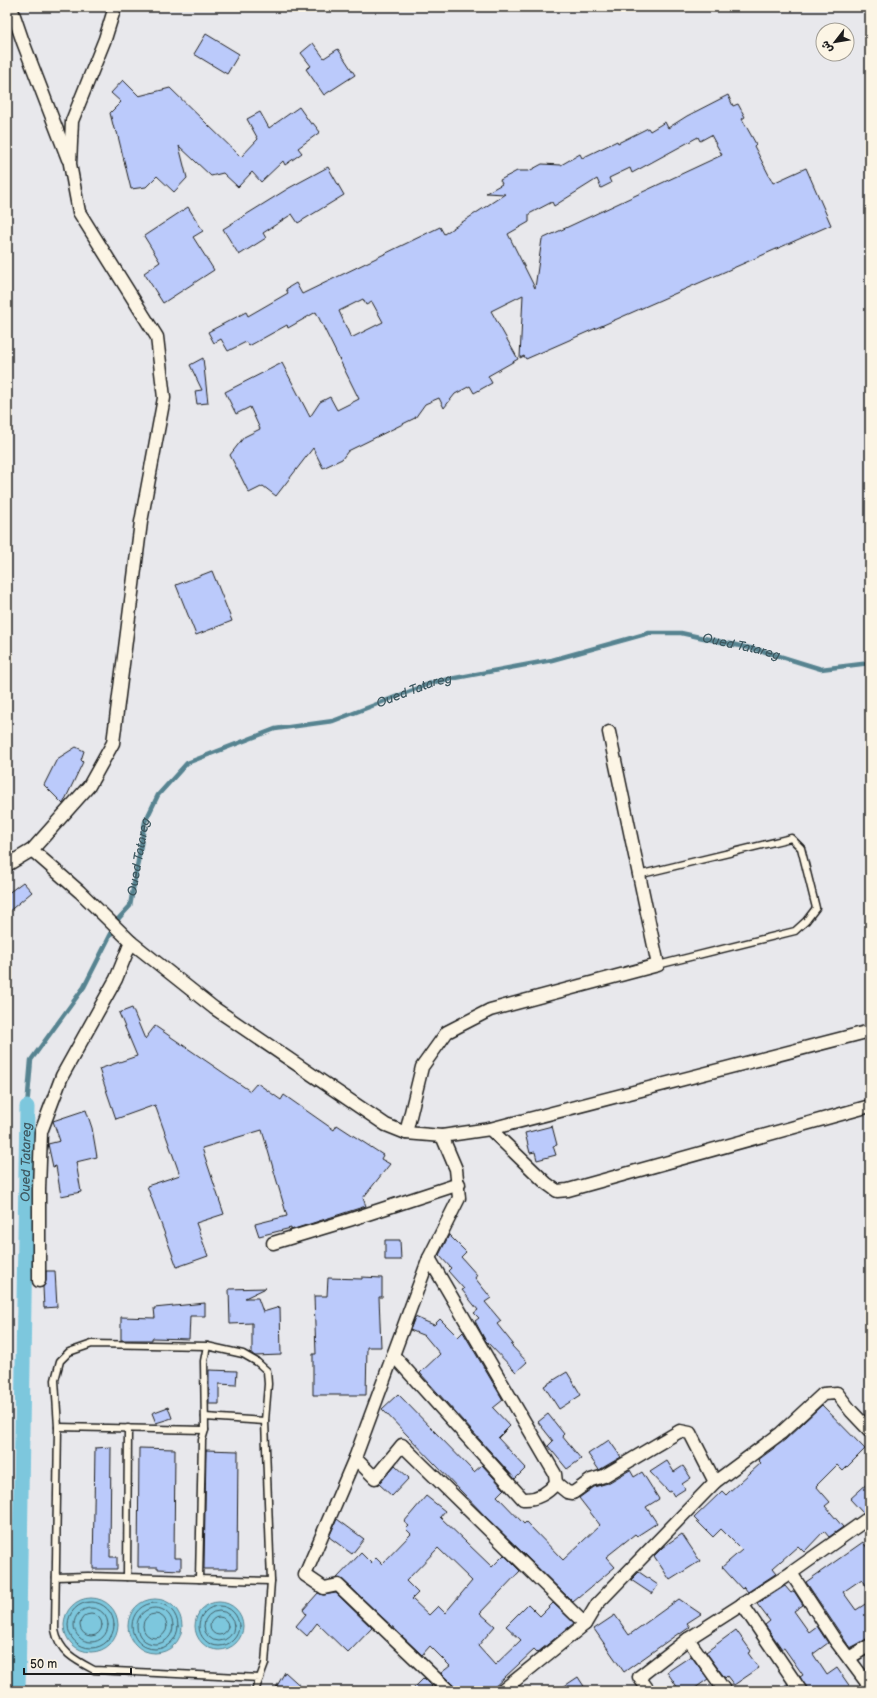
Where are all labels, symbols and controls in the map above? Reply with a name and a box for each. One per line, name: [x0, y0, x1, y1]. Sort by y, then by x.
north arrow: [815, 22, 855, 62]
text: ش: [818, 38, 836, 55]
water label: Oued Tatareg: [701, 630, 783, 664]
water label: Oued Tatareg: [374, 671, 454, 712]
water label: Oued Tatareg: [124, 814, 154, 897]
water label: Oued Tatareg: [18, 1122, 35, 1202]
scale bar: [24, 1650, 131, 1676]
text: 50 m: [30, 1657, 57, 1672]

